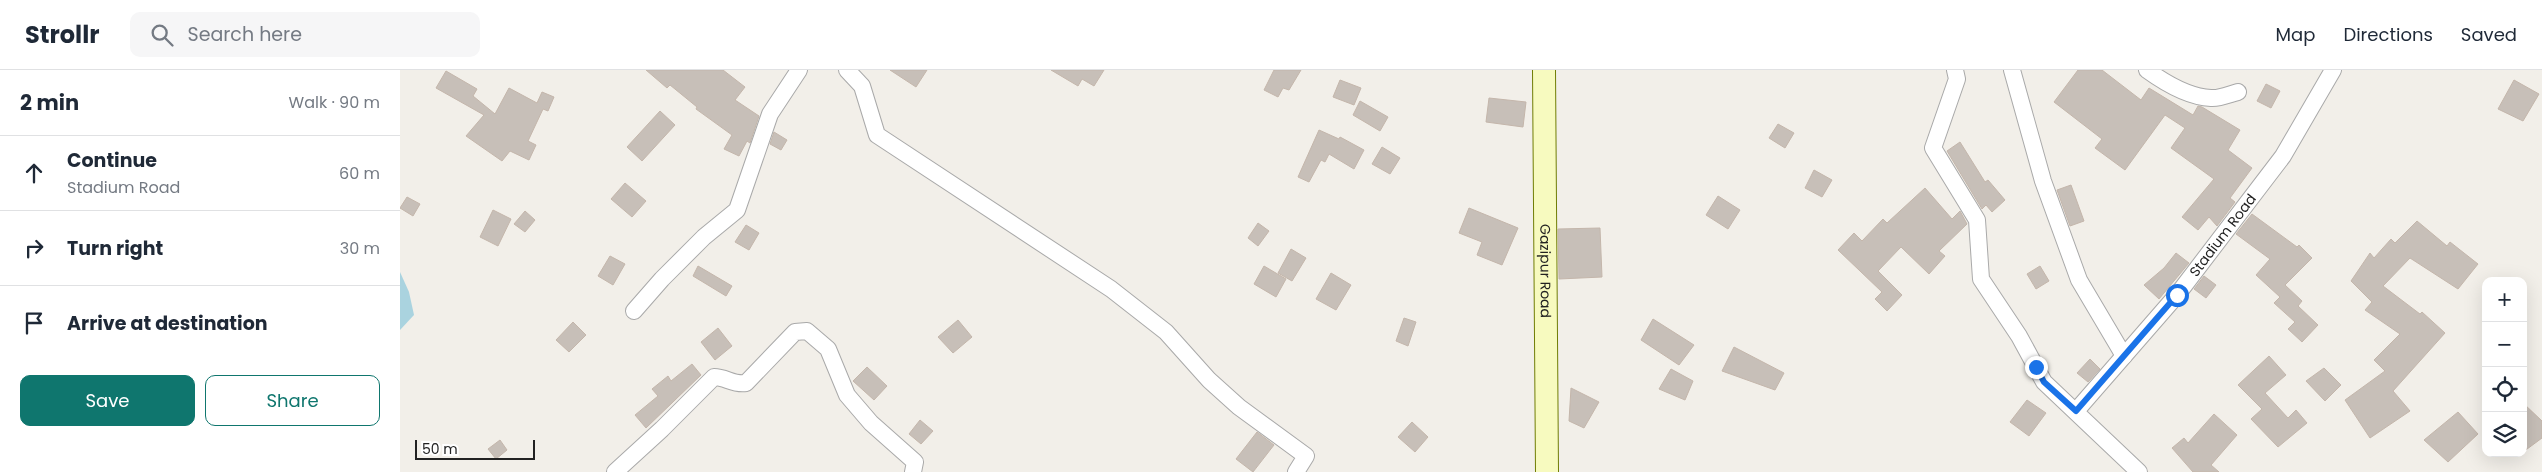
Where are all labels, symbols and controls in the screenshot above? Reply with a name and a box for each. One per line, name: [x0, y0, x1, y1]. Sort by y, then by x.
search box: [130, 12, 480, 57]
text: Strollr: [25, 18, 100, 51]
icon: search: [148, 21, 176, 49]
text: Search here: [188, 21, 302, 48]
text: Map: [2276, 22, 2315, 47]
text: Directions: [2343, 22, 2433, 47]
text: Saved: [2461, 22, 2517, 47]
text: 2 min: [20, 88, 79, 117]
text: Walk · 90 m: [289, 91, 380, 114]
text: Continue: [67, 147, 157, 174]
icon: ahead: [20, 159, 48, 187]
text: 60 m: [339, 162, 380, 185]
text: Stadium Road: [67, 176, 180, 199]
street label: Stadium Road: [2185, 190, 2261, 281]
street label: Gazipur Road: [1535, 224, 1556, 318]
icon: right: [20, 234, 48, 262]
text: Turn right: [67, 235, 163, 262]
text: 30 m: [340, 237, 380, 260]
map controls: [2482, 277, 2527, 457]
button: +: [2482, 277, 2527, 322]
route start: [2166, 284, 2189, 307]
icon: arrive: [20, 309, 48, 337]
text: Arrive at destination: [67, 310, 268, 337]
button: −: [2482, 322, 2527, 367]
route end: [2025, 356, 2048, 379]
button: locate: [2482, 367, 2527, 412]
button: Save: [20, 375, 195, 426]
button: Share: [205, 375, 380, 426]
button: layers: [2482, 412, 2527, 457]
scale bar: [415, 437, 535, 460]
text: 50 m: [422, 439, 458, 459]

